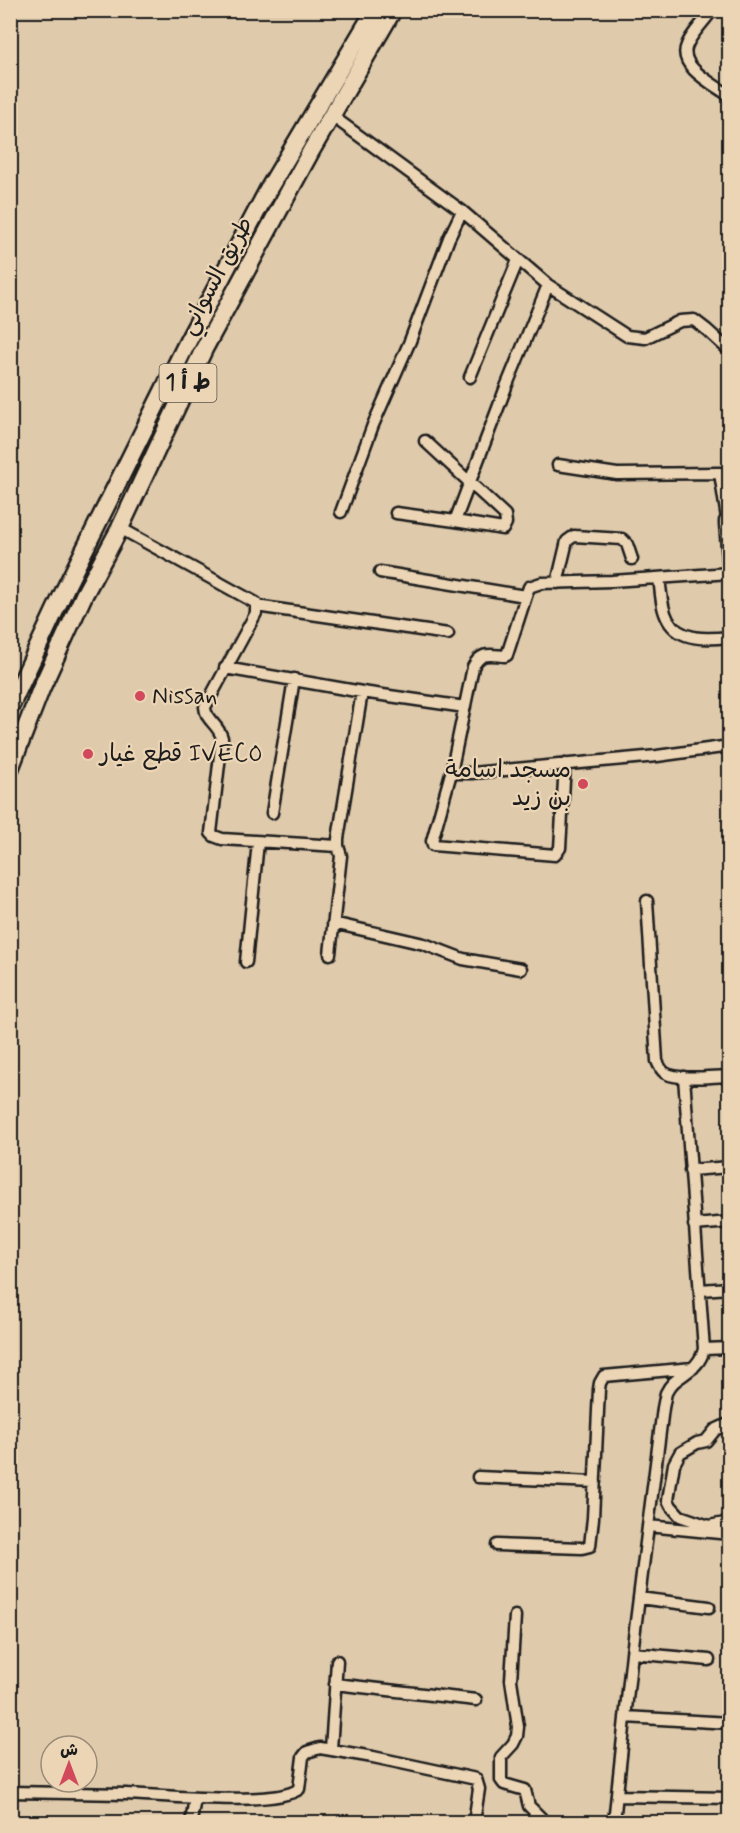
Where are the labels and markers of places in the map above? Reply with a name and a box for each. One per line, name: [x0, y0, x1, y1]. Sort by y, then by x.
place label: Nissan: [152, 681, 217, 712]
marker: Nissan: [133, 689, 147, 703]
place label: قطع غيار IVECO: [98, 739, 263, 770]
marker: قطع غيار IVECO: [81, 747, 95, 761]
place label: مسجد اسامة بن زيد: [445, 755, 571, 814]
marker: مسجد اسامة بن زيد: [576, 777, 590, 791]

